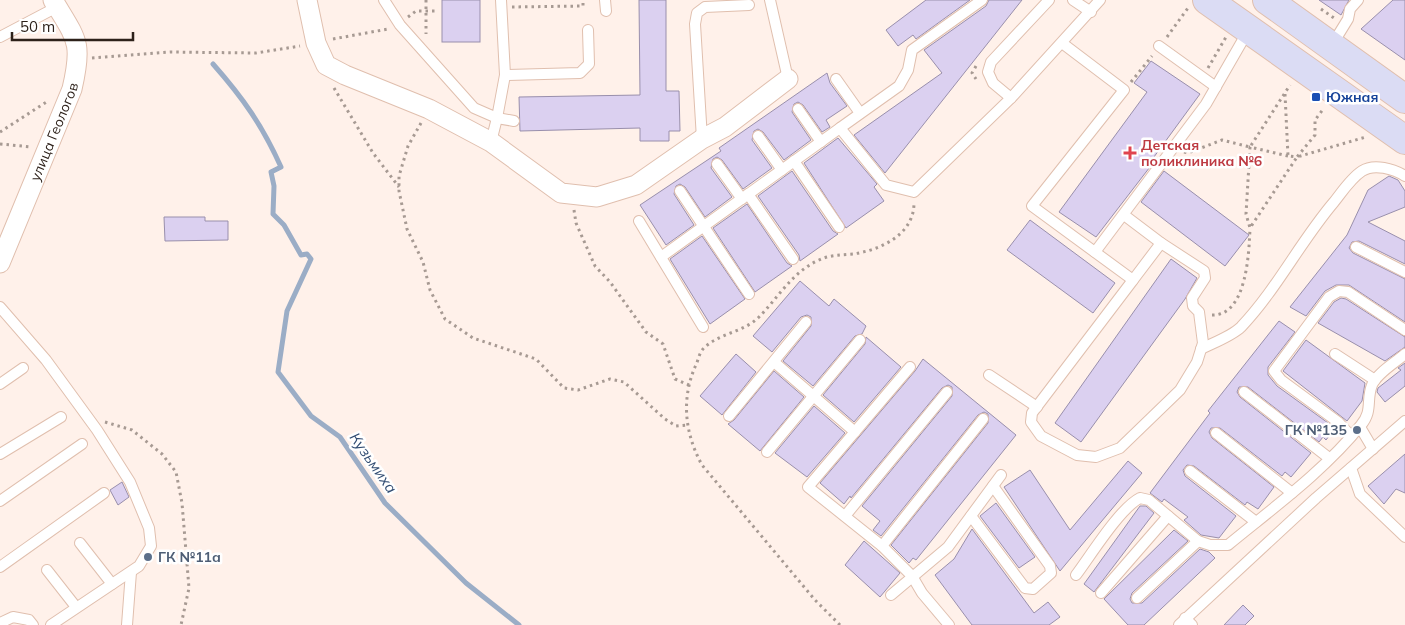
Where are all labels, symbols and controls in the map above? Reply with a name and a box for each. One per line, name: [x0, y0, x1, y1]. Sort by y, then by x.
scale bar: [12, 10, 134, 42]
text: 50 m: [20, 17, 55, 36]
street label: улица Геологов: [26, 81, 82, 184]
place label: Южная: [1326, 88, 1378, 106]
marker: Южная: [1310, 91, 1322, 103]
place label: Детская поликлиника №6: [1141, 136, 1262, 170]
marker: Детская поликлиника №6: [1123, 146, 1137, 160]
place label: ГК №135: [1285, 421, 1347, 439]
marker: ГК №135: [1351, 424, 1363, 436]
water label: Кузьмиха: [346, 429, 401, 497]
place label: ГК №11а: [158, 548, 221, 566]
marker: ГК №11а: [142, 551, 154, 563]

